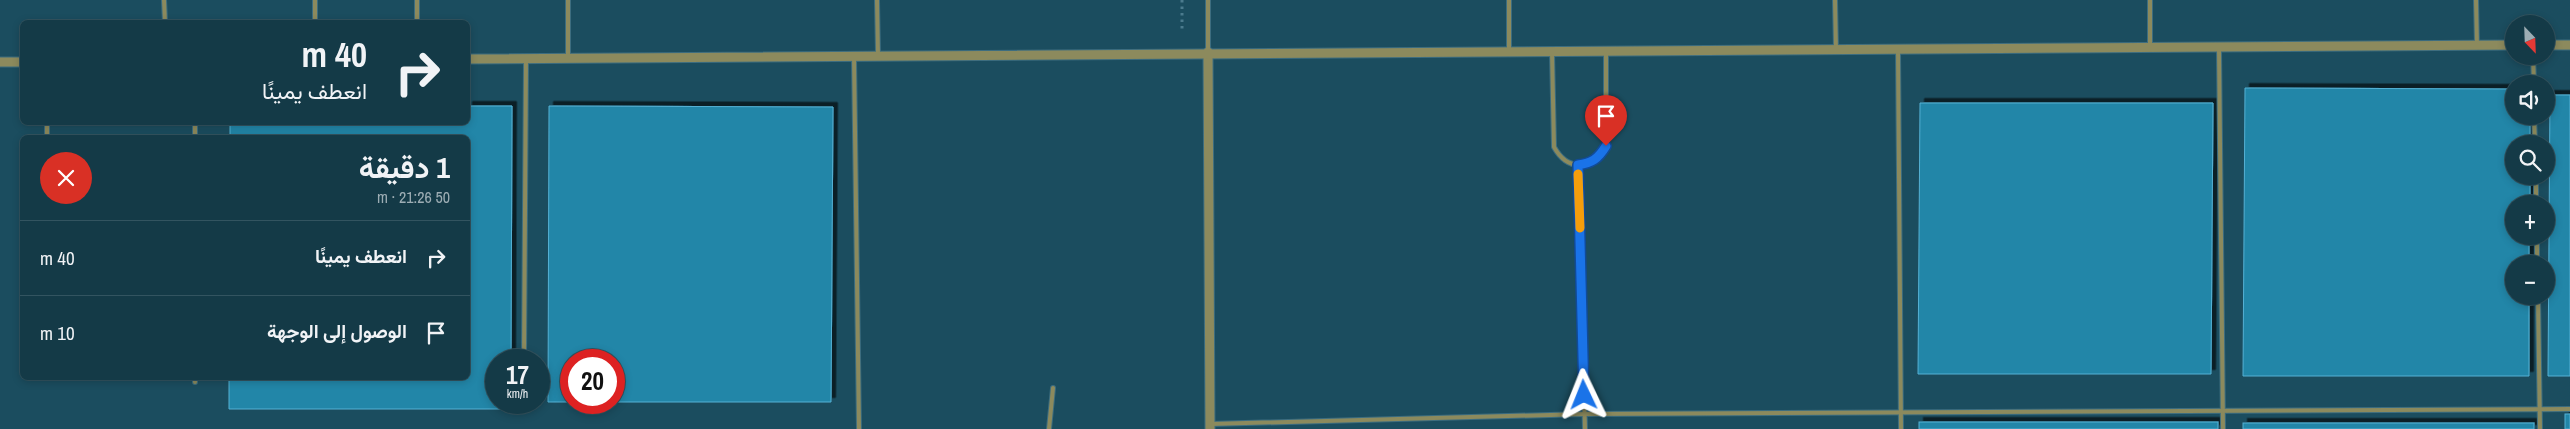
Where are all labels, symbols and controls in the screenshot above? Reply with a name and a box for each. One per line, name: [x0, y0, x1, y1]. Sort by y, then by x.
north arrow: [2505, 15, 2555, 65]
map controls: [2505, 15, 2555, 305]
text: 40 m: [302, 31, 367, 78]
icon: right: [385, 40, 450, 105]
button: sound: [2505, 75, 2555, 125]
text: انعطف يمينًا: [262, 76, 367, 106]
pin: [1585, 95, 1627, 146]
icon: arrive: [1592, 102, 1620, 130]
button: search: [2505, 135, 2555, 185]
text: 1 دقيقة: [359, 147, 450, 187]
button: close: [40, 152, 92, 204]
text: 50 m · 21:26: [377, 186, 450, 208]
button: +: [2505, 195, 2555, 245]
text: انعطف يمينًا: [315, 243, 407, 269]
icon: right: [422, 244, 450, 272]
text: 40 m: [40, 245, 75, 271]
button: −: [2505, 255, 2555, 305]
text: الوصول إلى الوجهة: [267, 318, 407, 344]
icon: arrive: [422, 319, 450, 347]
text: 10 m: [40, 320, 75, 346]
speed limit sign: 20: [560, 349, 625, 414]
text: 17: [506, 358, 529, 392]
position arrow: [1557, 368, 1609, 420]
text: km/h: [507, 386, 528, 402]

